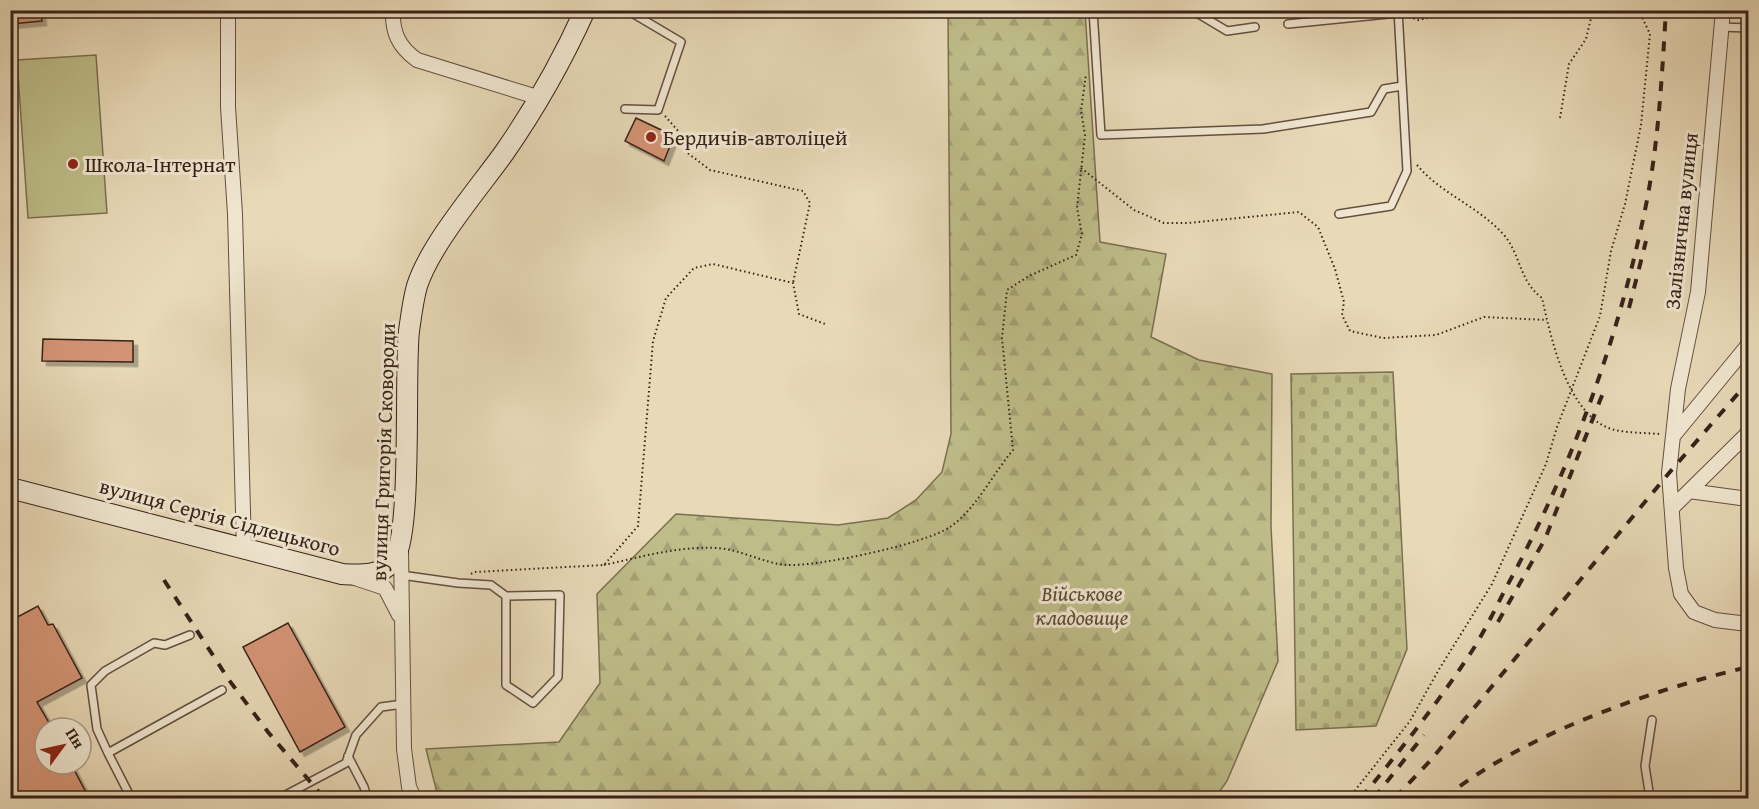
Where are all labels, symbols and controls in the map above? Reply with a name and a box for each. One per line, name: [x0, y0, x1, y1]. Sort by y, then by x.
place label: Бердичів-автоліцей: [663, 122, 847, 153]
marker: Бердичів-автоліцей: [644, 130, 658, 144]
street label: Залізнична вулиця: [1656, 131, 1706, 311]
place label: Школа-Інтернат: [85, 149, 235, 180]
marker: Школа-Інтернат: [66, 157, 80, 171]
street label: вулиця Григорія Сковороди: [363, 322, 403, 582]
street label: вулиця Сергія Сідлецького: [96, 470, 344, 564]
park label: Військове кладовище: [1036, 578, 1128, 633]
north arrow: [33, 716, 93, 776]
text: Пн: [60, 723, 91, 753]

